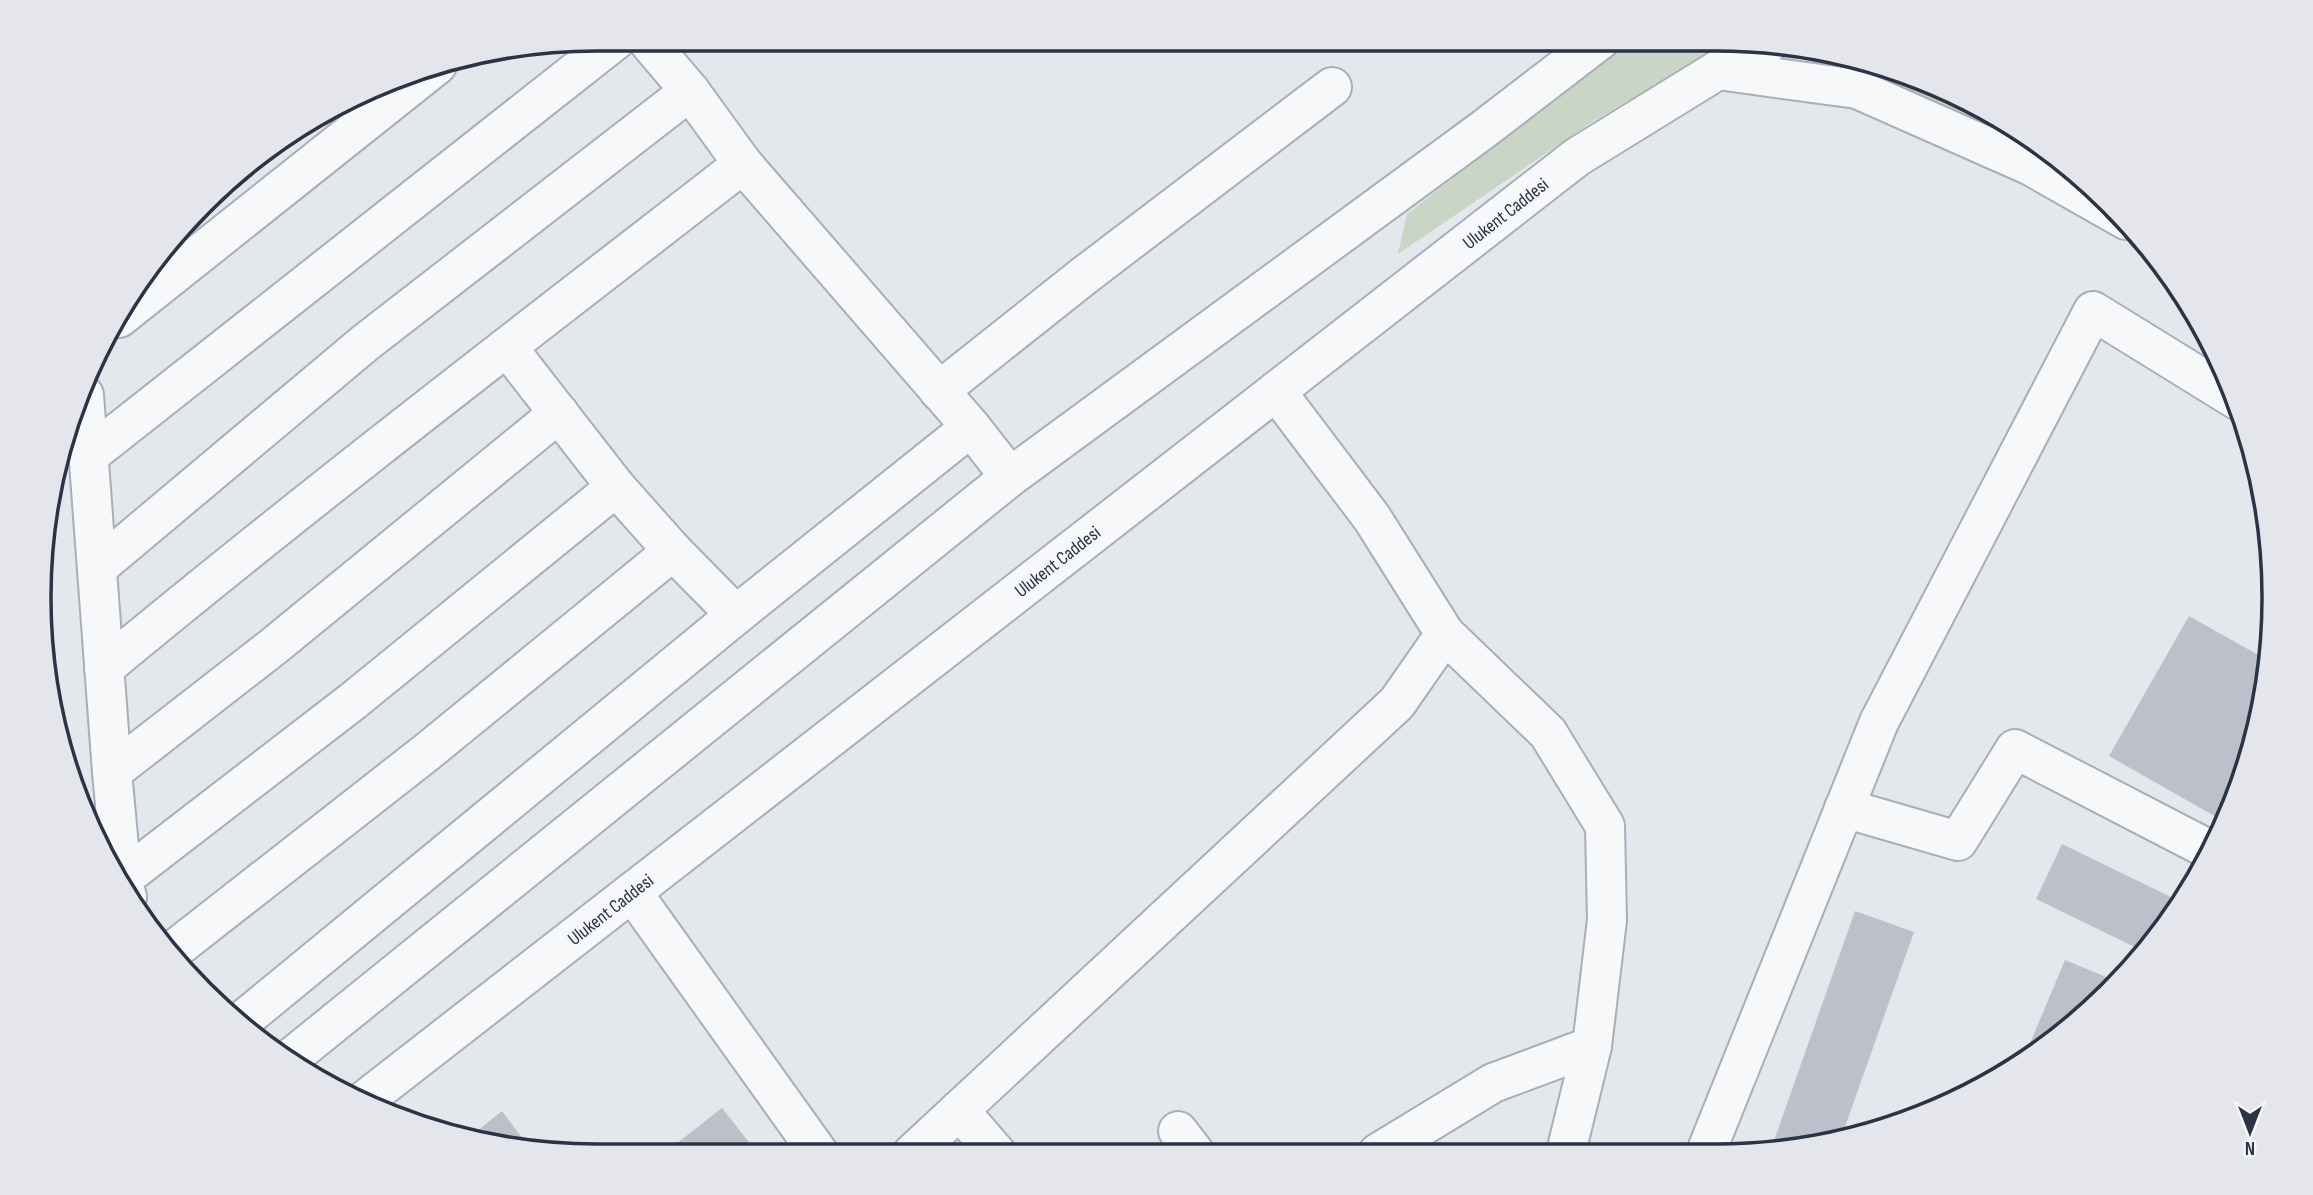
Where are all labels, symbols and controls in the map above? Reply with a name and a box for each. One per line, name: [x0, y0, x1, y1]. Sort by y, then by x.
street label: Ulukent Caddesi: [1458, 174, 1553, 255]
street label: Ulukent Caddesi: [1010, 522, 1105, 603]
street label: Ulukent Caddesi: [563, 870, 658, 951]
north arrow: [2215, 1097, 2285, 1167]
text: N: [2245, 1136, 2255, 1159]

